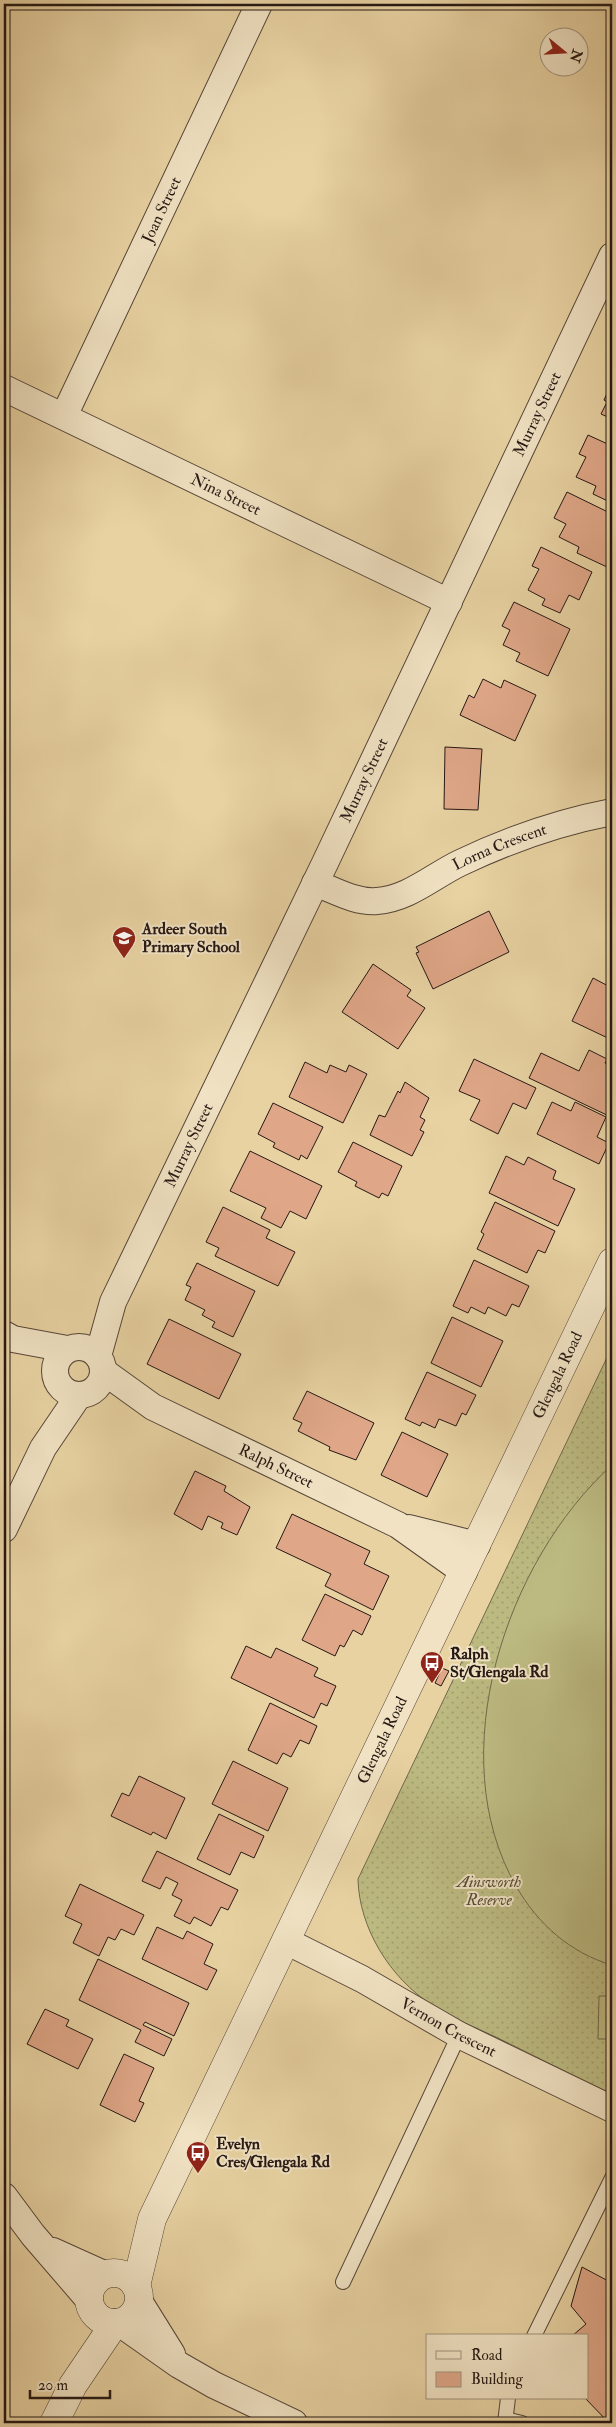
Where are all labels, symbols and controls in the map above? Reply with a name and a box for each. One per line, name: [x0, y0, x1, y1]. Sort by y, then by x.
north arrow: [538, 28, 588, 78]
text: N: [566, 46, 586, 65]
street label: Joan Street: [137, 174, 186, 247]
street label: Murray Street: [509, 369, 566, 460]
street label: Nina Street: [187, 469, 264, 520]
street label: Murray Street: [336, 735, 393, 826]
street label: Lorna Crescent: [449, 819, 549, 875]
place label: Ardeer South Primary School: [141, 919, 241, 958]
school or university icon: Ardeer South Primary School: [111, 925, 137, 959]
street label: Murray Street: [160, 1100, 217, 1191]
street label: Glengala Road: [528, 1328, 587, 1422]
street label: Ralph Street: [235, 1440, 316, 1493]
place label: Ralph St/Glengala Rd: [450, 1644, 548, 1683]
bus stop icon: Ralph St/Glengala Rd: [419, 1650, 445, 1684]
street label: Glengala Road: [353, 1693, 412, 1787]
park label: Ainsworth Reserve: [455, 1872, 521, 1910]
street label: Vernon Crescent: [397, 1993, 500, 2062]
place label: Evelyn Cres/Glengala Rd: [216, 2134, 330, 2173]
bus stop icon: Evelyn Cres/Glengala Rd: [185, 2140, 211, 2174]
legend: [426, 2334, 588, 2400]
text: Road: [471, 2346, 503, 2365]
scale bar: [30, 2367, 110, 2399]
text: Building: [471, 2370, 523, 2389]
text: 20 m: [38, 2376, 68, 2395]

